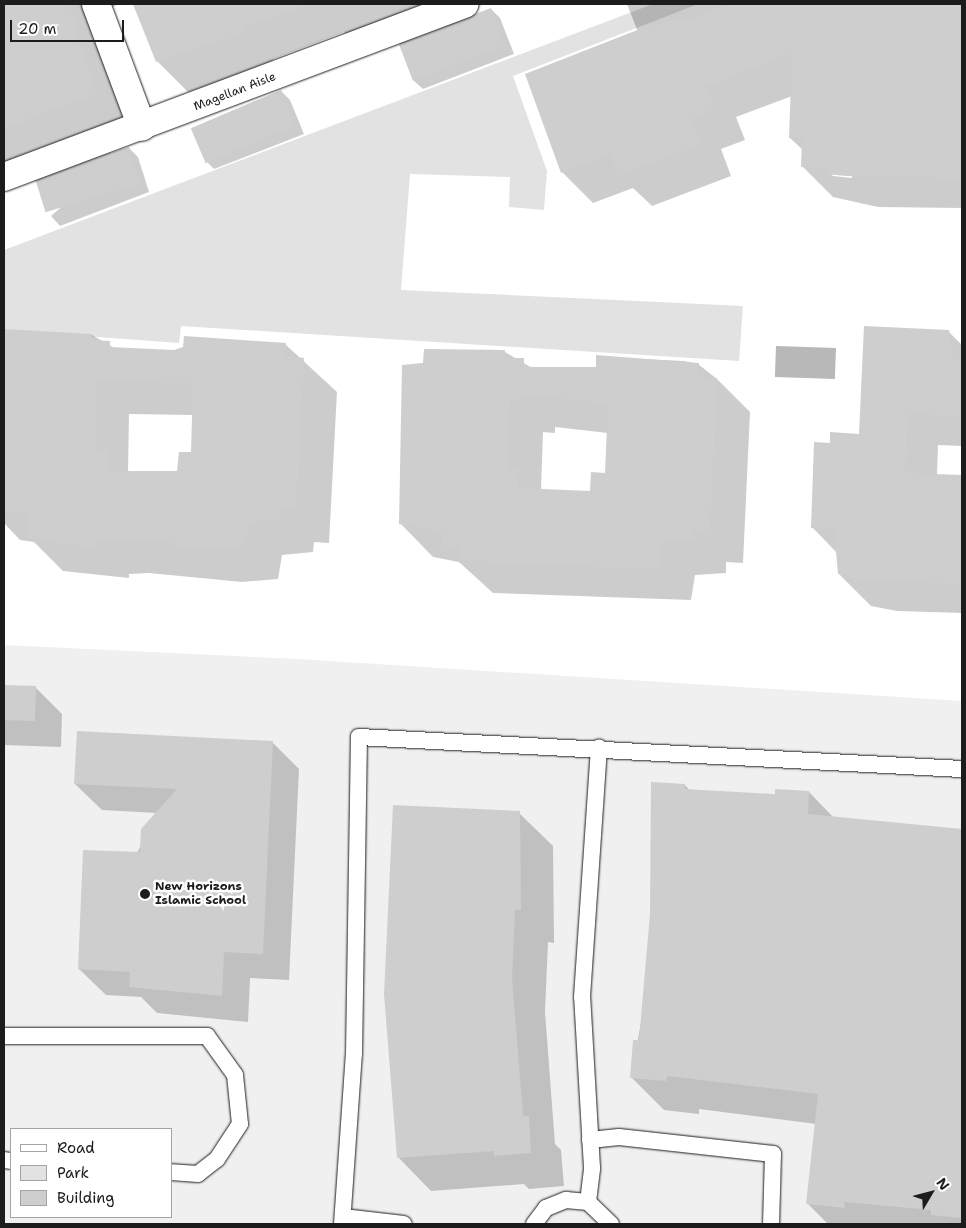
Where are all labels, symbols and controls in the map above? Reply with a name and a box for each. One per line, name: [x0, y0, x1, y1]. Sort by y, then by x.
scale bar: [12, 10, 126, 42]
text: 20 m: [18, 19, 57, 39]
street label: Magellan Aisle: [192, 70, 278, 114]
place label: New Horizons Islamic School: [155, 880, 246, 908]
marker: New Horizons Islamic School: [139, 888, 151, 900]
legend: [10, 1128, 172, 1218]
text: Road: [57, 1138, 95, 1158]
text: Park: [57, 1163, 89, 1183]
north arrow: [906, 1168, 956, 1218]
text: N: [932, 1174, 954, 1194]
text: Building: [57, 1188, 114, 1208]

